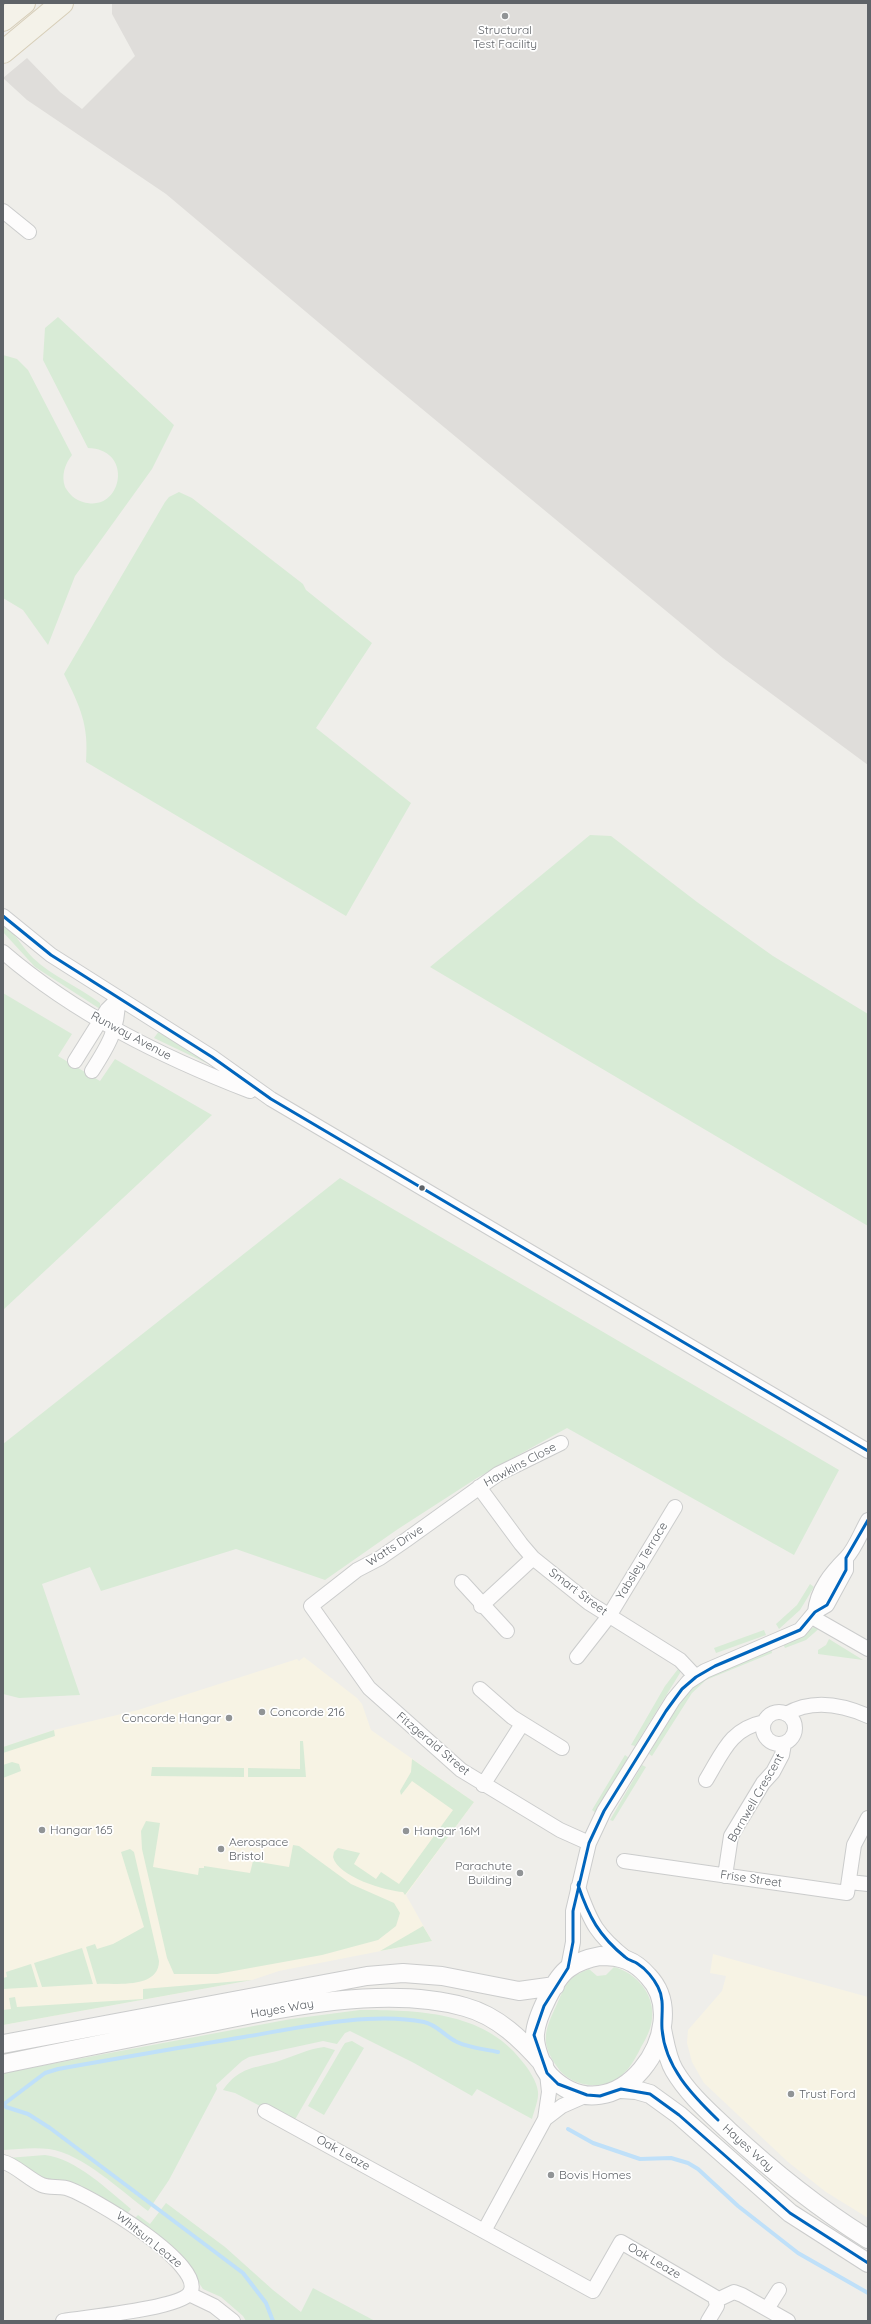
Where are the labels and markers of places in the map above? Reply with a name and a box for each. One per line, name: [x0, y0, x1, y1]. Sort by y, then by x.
marker: Structural Test Facility: [500, 11, 510, 21]
place label: Structural Test Facility: [473, 23, 537, 51]
unlabelled marker: [417, 1183, 427, 1193]
place label: Concorde 216: [270, 1705, 345, 1719]
marker: Concorde 216: [257, 1707, 267, 1717]
place label: Concorde Hangar: [122, 1711, 221, 1725]
marker: Concorde Hangar: [224, 1713, 234, 1723]
place label: Hangar 165: [50, 1823, 113, 1837]
place label: Hangar 16M: [414, 1824, 480, 1838]
marker: Hangar 165: [37, 1825, 47, 1835]
marker: Hangar 16M: [401, 1826, 411, 1836]
place label: Aerospace Bristol: [229, 1835, 288, 1863]
marker: Aerospace Bristol: [216, 1844, 226, 1854]
place label: Parachute Building: [455, 1859, 512, 1887]
marker: Parachute Building: [515, 1868, 525, 1878]
place label: Trust Ford: [799, 2087, 855, 2101]
marker: Trust Ford: [786, 2089, 796, 2099]
place label: Bovis Homes: [559, 2168, 631, 2182]
marker: Bovis Homes: [546, 2170, 556, 2180]

